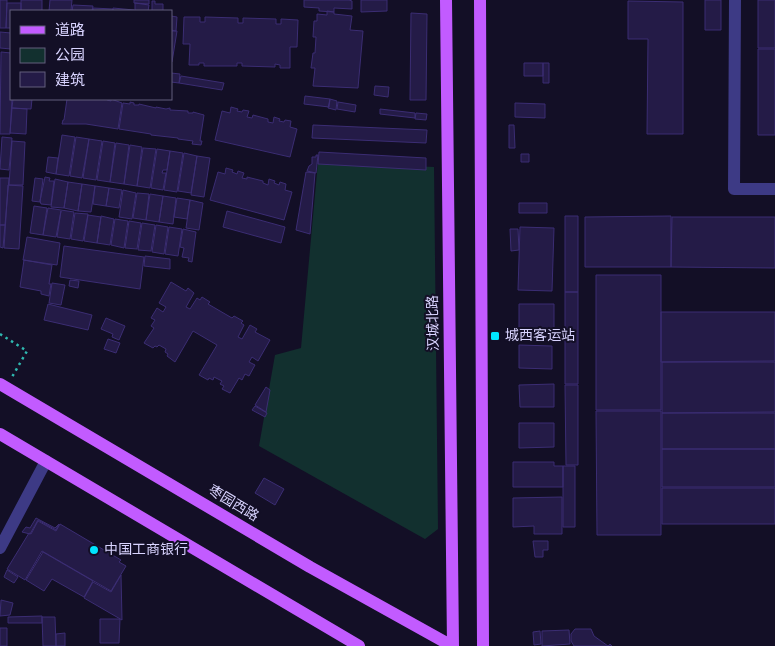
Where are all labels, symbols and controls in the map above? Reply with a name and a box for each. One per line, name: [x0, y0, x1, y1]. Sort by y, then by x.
legend: [10, 10, 172, 100]
text: 道路: [55, 22, 85, 41]
text: 公园: [55, 47, 85, 66]
text: 建筑: [55, 72, 85, 91]
street label: 汉城北路: [424, 295, 443, 351]
place label: 城西客运站: [505, 327, 575, 345]
marker: 城西客运站: [489, 330, 501, 342]
street label: 枣园西路: [205, 482, 261, 526]
place label: 中国工商银行: [104, 542, 188, 559]
marker: 中国工商银行: [88, 544, 100, 556]

